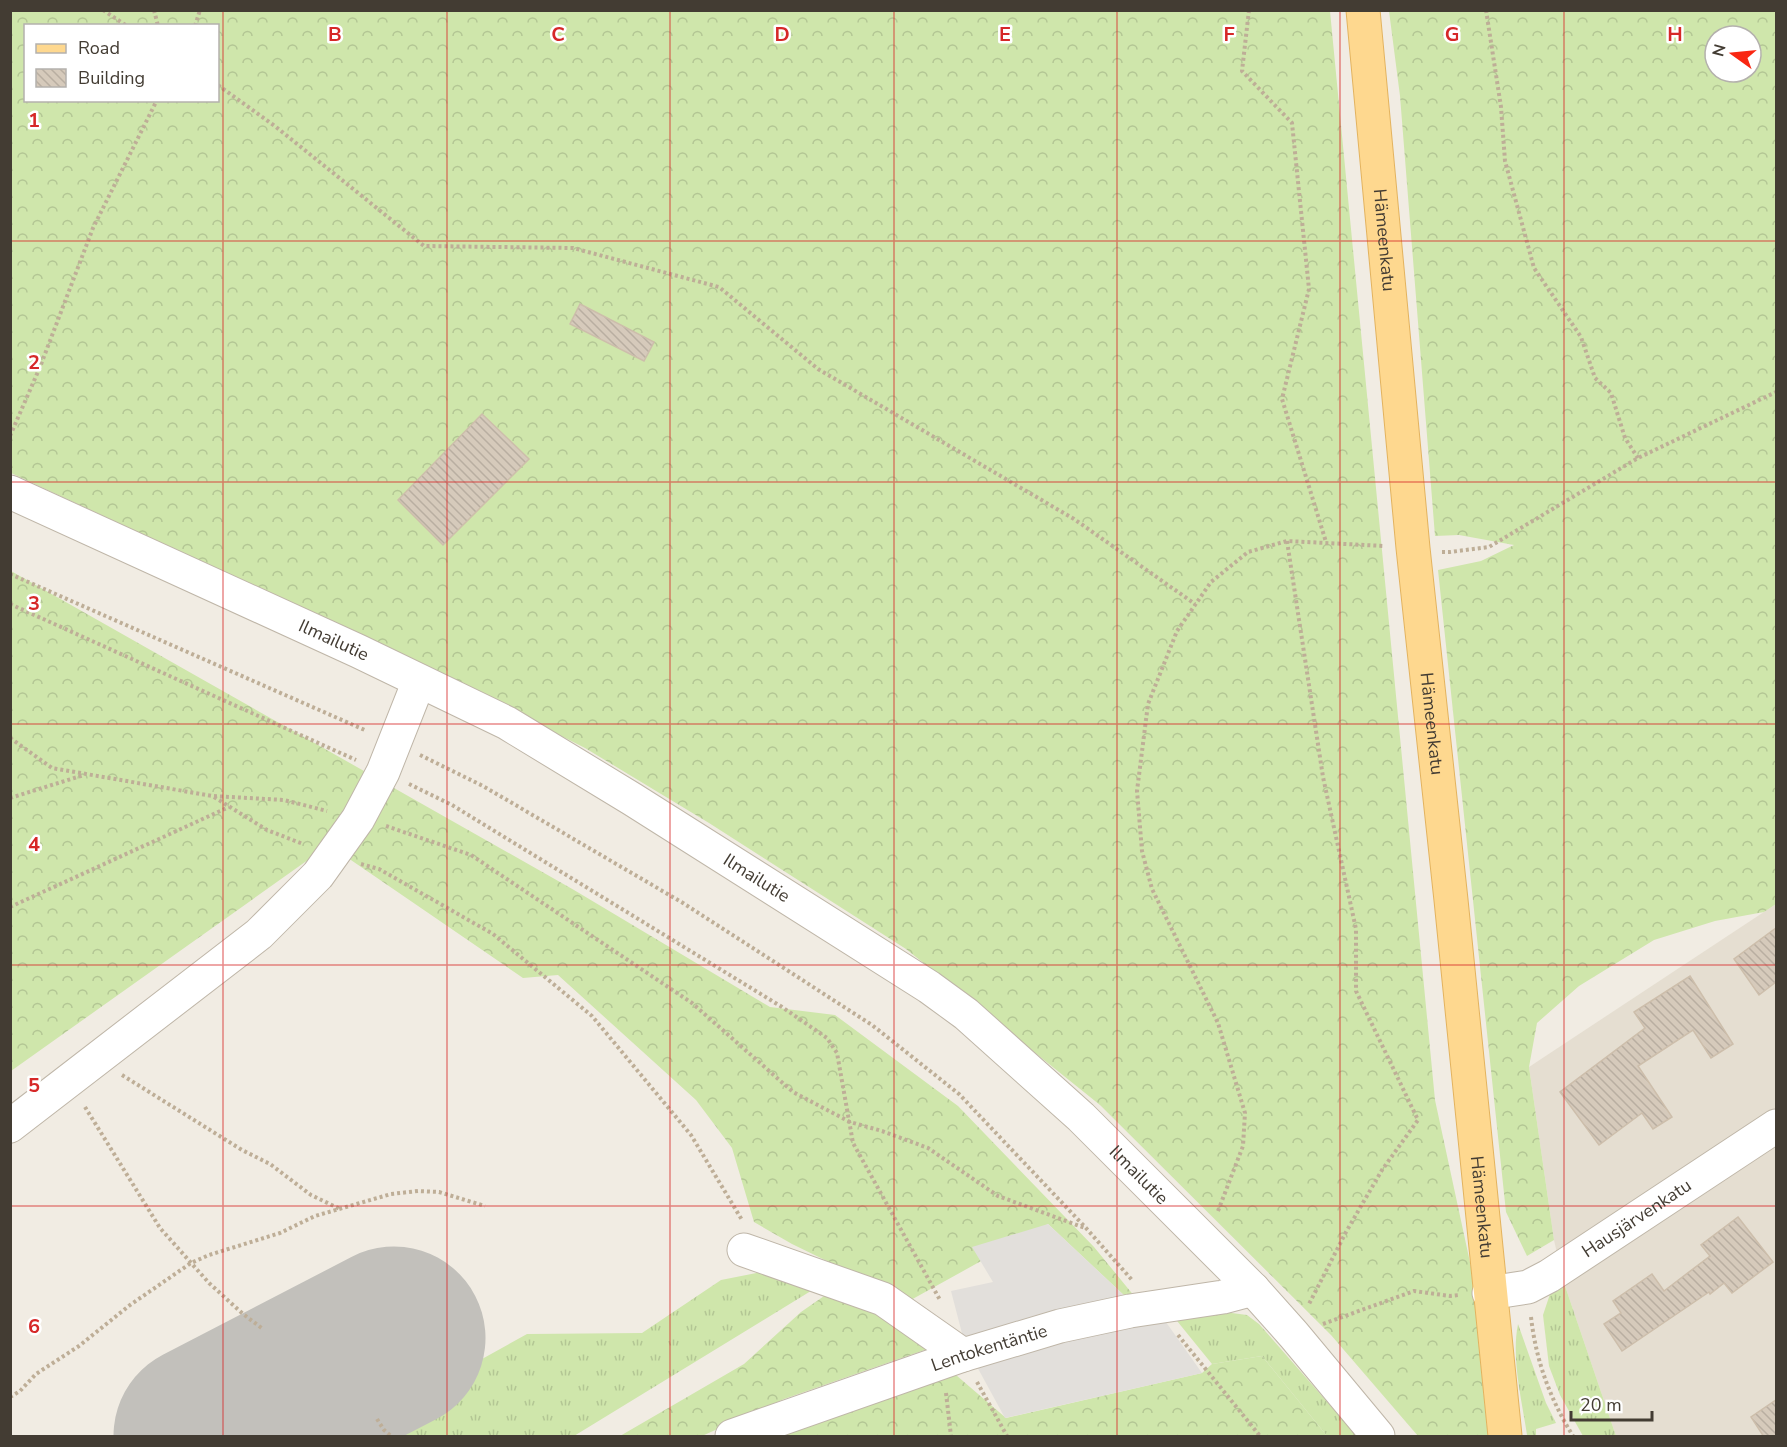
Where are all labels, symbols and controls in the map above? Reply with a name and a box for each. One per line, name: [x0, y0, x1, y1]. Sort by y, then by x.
text: B: [328, 21, 342, 48]
text: C: [551, 21, 565, 48]
text: D: [774, 21, 790, 48]
text: E: [999, 21, 1011, 48]
text: F: [1223, 21, 1235, 48]
text: G: [1445, 21, 1459, 48]
text: H: [1667, 21, 1683, 48]
legend: [24, 24, 219, 102]
north arrow: [1703, 24, 1763, 84]
text: Road: [78, 36, 120, 60]
text: N: [1707, 42, 1732, 59]
text: Building: [78, 66, 145, 90]
text: 1: [28, 107, 40, 134]
street label: Hämeenkatu: [1368, 188, 1401, 292]
text: 2: [28, 349, 40, 376]
text: 3: [28, 590, 40, 617]
street label: Ilmailutie: [295, 614, 373, 666]
street label: Hämeenkatu: [1415, 671, 1449, 776]
text: 4: [28, 831, 40, 858]
street label: Ilmailutie: [719, 848, 795, 908]
text: 5: [28, 1072, 40, 1099]
street label: Ilmailutie: [1104, 1140, 1174, 1210]
street label: Hämeenkatu: [1465, 1155, 1499, 1260]
street label: Hausjärvenkatu: [1577, 1173, 1696, 1263]
text: 6: [28, 1313, 40, 1340]
street label: Lentokentäntie: [928, 1318, 1050, 1377]
scale bar: [1571, 1384, 1652, 1422]
text: 20 m: [1580, 1393, 1622, 1417]

